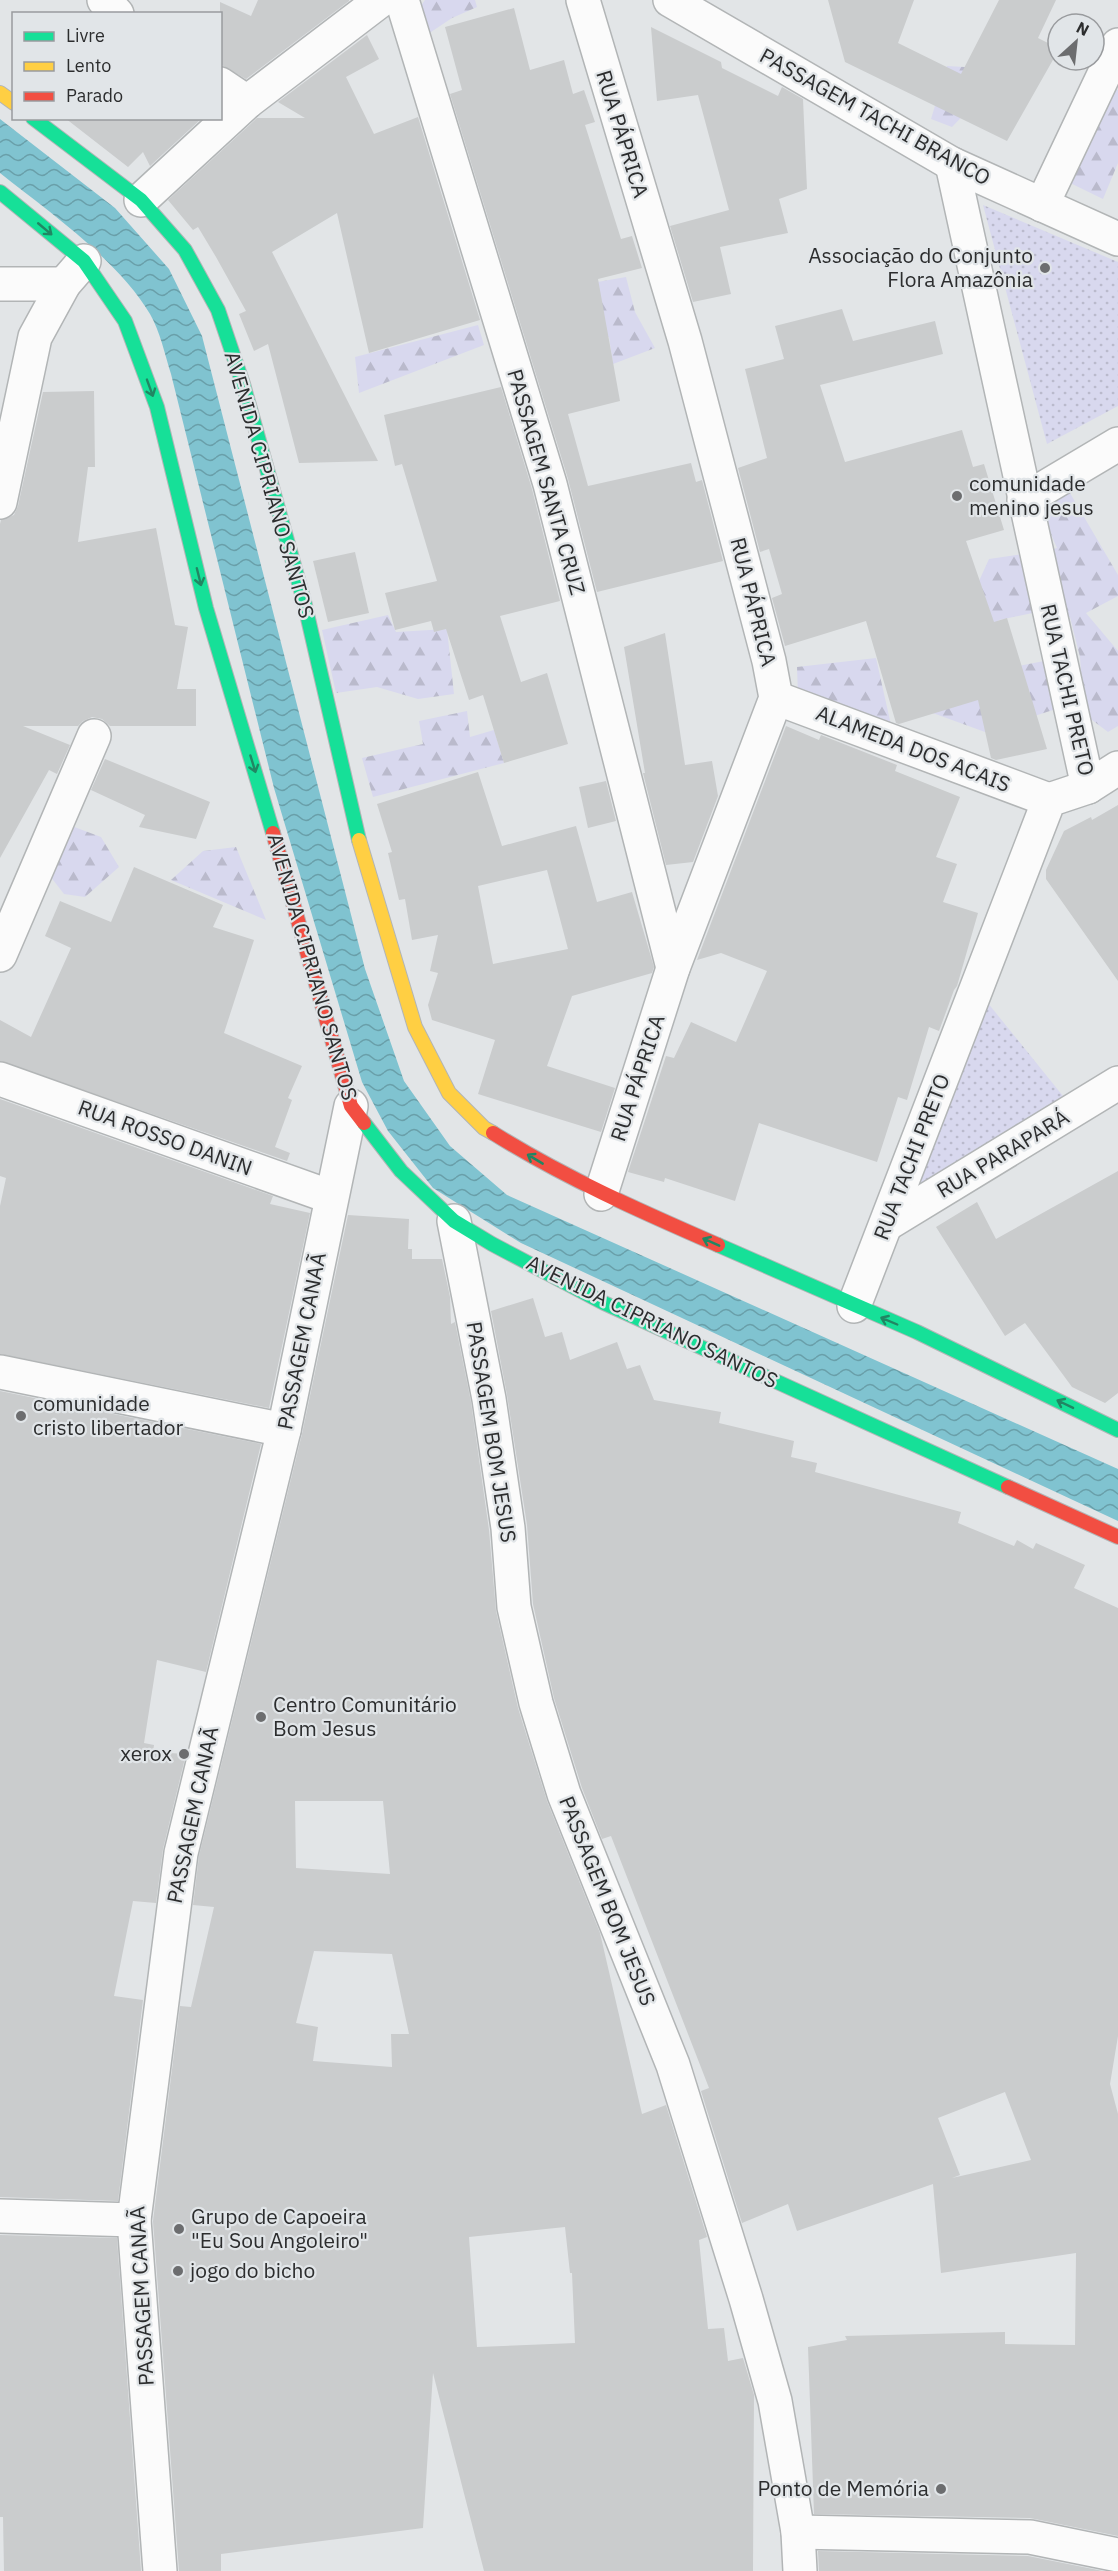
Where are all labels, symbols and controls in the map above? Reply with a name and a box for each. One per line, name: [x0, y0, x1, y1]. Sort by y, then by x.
legend: [12, 12, 222, 120]
north arrow: [1046, 12, 1106, 72]
text: N: [1073, 17, 1093, 40]
text: Livre: [66, 24, 105, 47]
street label: PASSAGEM TACHI BRANCO: [755, 41, 996, 191]
text: Lento: [66, 54, 111, 77]
street label: RUA PÁPRICA: [590, 67, 656, 201]
text: Parado: [66, 84, 123, 107]
one-way arrow: [37, 222, 52, 236]
place label: Associação do Conjunto Flora Amazônia: [808, 241, 1033, 293]
marker: Associação do Conjunto Flora Amazônia: [1038, 261, 1052, 275]
street label: AVENIDA CIPRIANO SANTOS: [218, 348, 322, 621]
street label: PASSAGEM SANTA CRUZ: [501, 366, 593, 598]
one-way arrow: [146, 379, 157, 397]
place label: comunidade menino jesus: [969, 469, 1094, 521]
marker: comunidade menino jesus: [950, 489, 964, 503]
street label: RUA PÁPRICA: [724, 534, 784, 669]
one-way arrow: [193, 567, 205, 586]
street label: RUA TACHI PRETO: [1035, 601, 1101, 778]
street label: ALAMEDA DOS ACAIS: [812, 698, 1014, 798]
one-way arrow: [248, 754, 259, 773]
street label: AVENIDA CIPRIANO SANTOS: [261, 830, 365, 1103]
street label: RUA PÁPRICA: [603, 1011, 671, 1145]
street label: RUA TACHI PRETO: [867, 1070, 956, 1244]
street label: RUA ROSSO DANIN: [75, 1093, 256, 1182]
street label: RUA PARAPARÁ: [931, 1103, 1074, 1204]
one-way arrow: [527, 1153, 544, 1165]
one-way arrow: [702, 1236, 720, 1248]
street label: AVENIDA CIPRIANO SANTOS: [522, 1248, 783, 1394]
street label: PASSAGEM CANAÃ: [270, 1250, 332, 1432]
one-way arrow: [881, 1315, 899, 1326]
street label: PASSAGEM BOM JESUS: [461, 1319, 523, 1544]
place label: comunidade cristo libertador: [33, 1389, 184, 1441]
one-way arrow: [1057, 1398, 1075, 1410]
marker: comunidade cristo libertador: [14, 1409, 28, 1423]
place label: Centro Comunitário Bom Jesus: [273, 1690, 457, 1742]
marker: Centro Comunitário Bom Jesus: [254, 1710, 268, 1724]
street label: PASSAGEM CANAÃ: [160, 1724, 224, 1906]
place label: xerox: [120, 1739, 172, 1767]
marker: xerox: [177, 1747, 191, 1761]
street label: PASSAGEM BOM JESUS: [553, 1792, 663, 2010]
place label: Grupo de Capoeira "Eu Sou Angoleiro": [191, 2202, 368, 2254]
street label: PASSAGEM CANAÃ: [122, 2205, 160, 2387]
marker: Grupo de Capoeira "Eu Sou Angoleiro": [172, 2222, 186, 2236]
place label: jogo do bicho: [190, 2256, 315, 2284]
marker: jogo do bicho: [171, 2264, 185, 2278]
place label: Ponto de Memória: [757, 2474, 929, 2502]
marker: Ponto de Memória: [934, 2482, 948, 2496]

